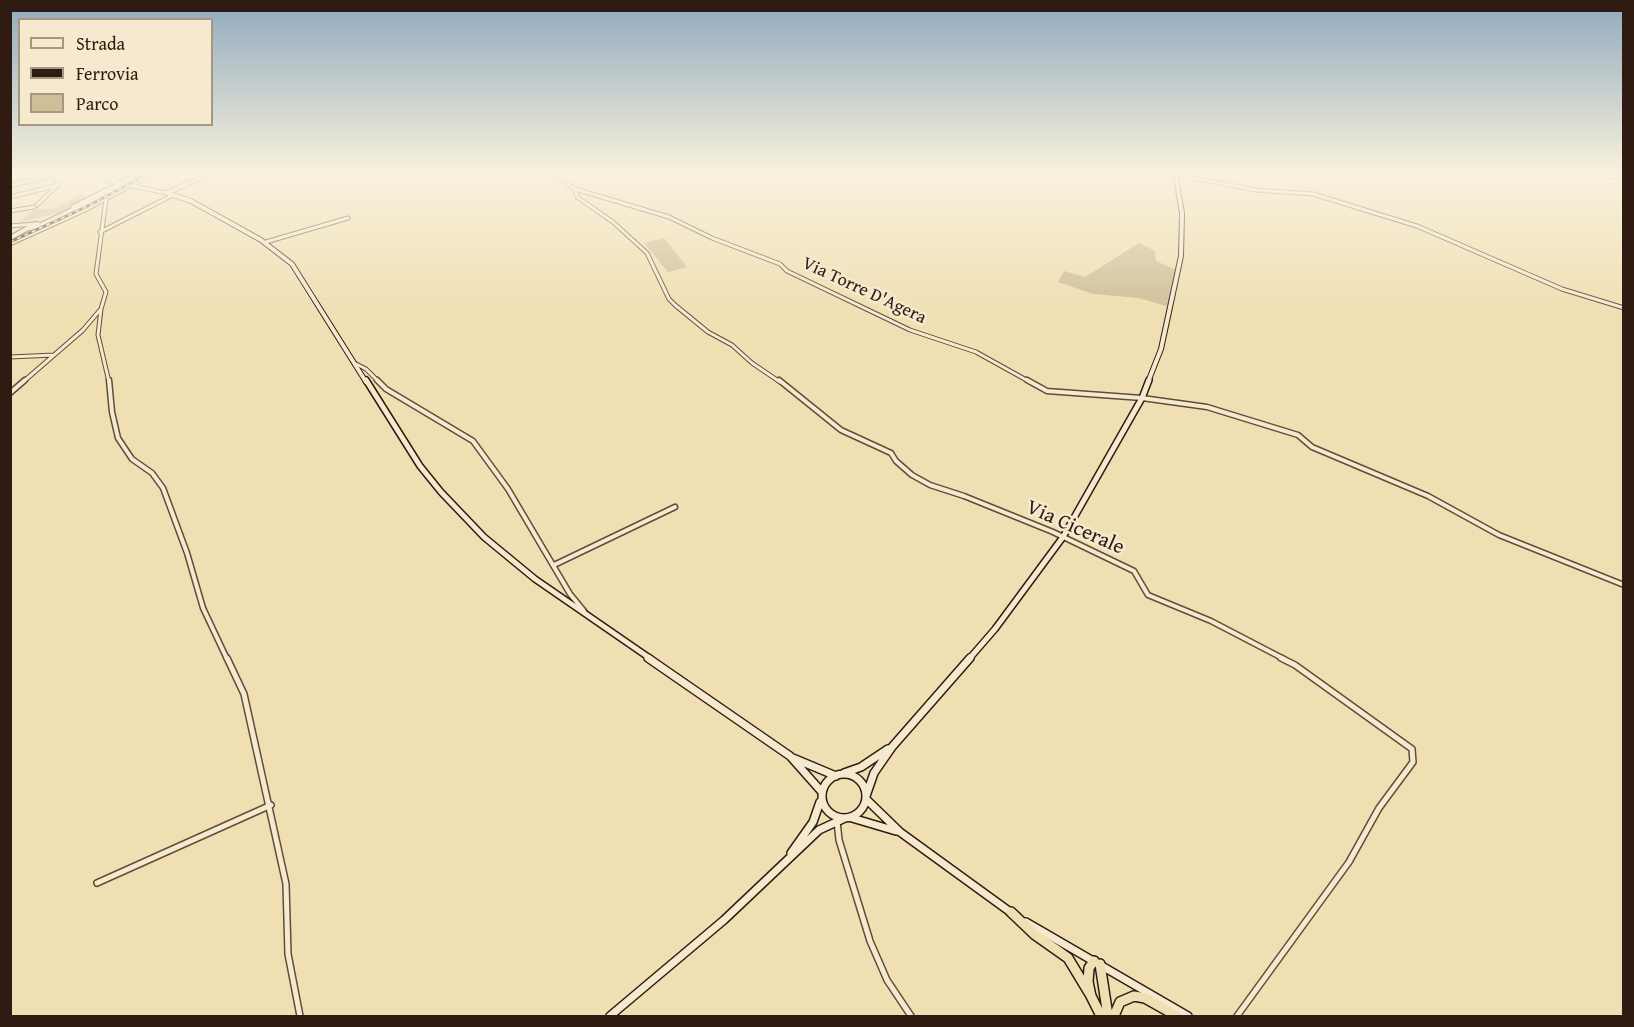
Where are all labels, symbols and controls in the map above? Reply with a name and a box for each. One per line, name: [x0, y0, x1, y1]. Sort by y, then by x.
legend: [18, 18, 213, 126]
text: Strada: [76, 30, 125, 57]
text: Ferrovia: [76, 60, 138, 87]
text: Parco: [76, 90, 119, 117]
street label: Via Torre D'Agera: [798, 253, 930, 329]
street label: Via Cicerale: [1022, 495, 1128, 561]

